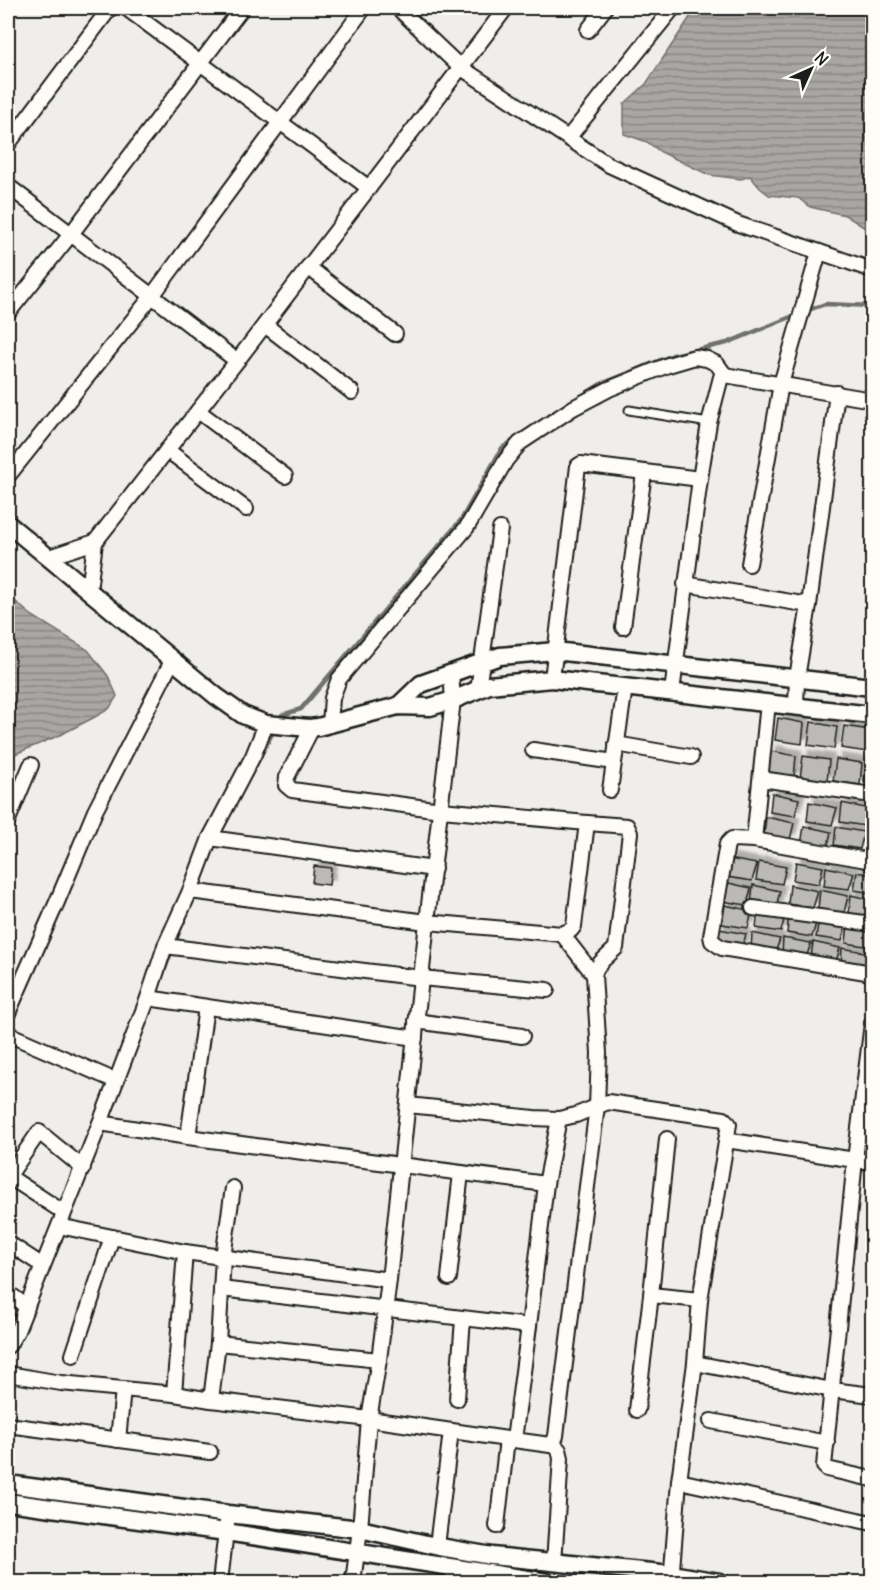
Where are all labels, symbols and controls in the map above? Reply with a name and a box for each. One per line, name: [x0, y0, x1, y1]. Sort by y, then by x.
north arrow: [781, 39, 841, 99]
text: N: [811, 47, 833, 69]

